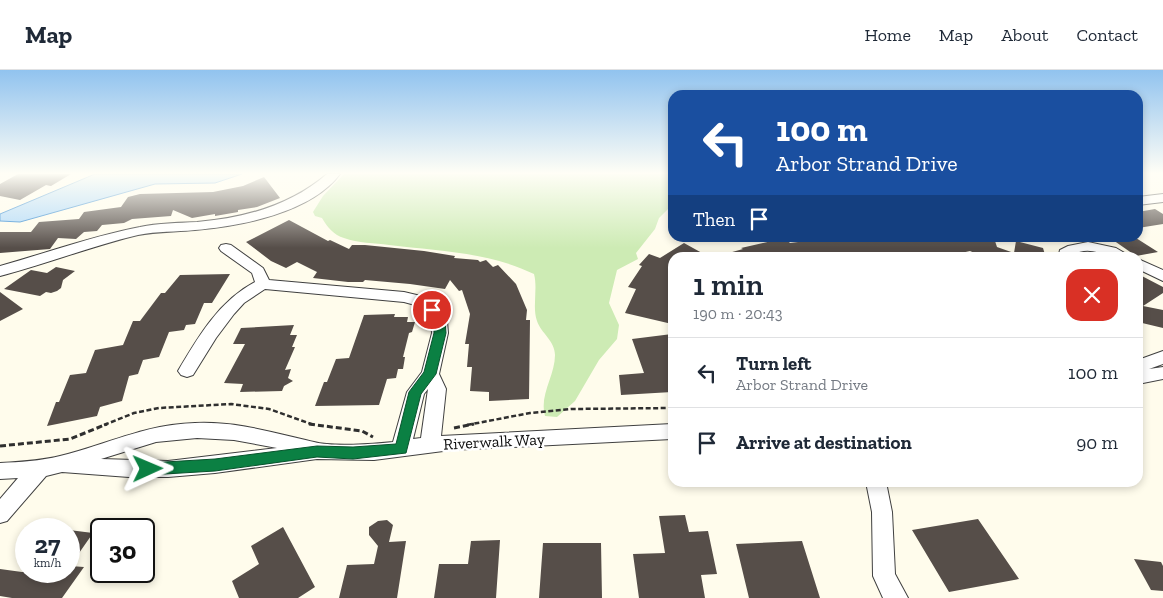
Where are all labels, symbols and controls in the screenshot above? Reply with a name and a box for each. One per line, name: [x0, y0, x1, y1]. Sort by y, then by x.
text: Map: [25, 20, 72, 49]
text: Home: [864, 24, 911, 46]
text: Map: [939, 24, 973, 46]
text: About: [1001, 24, 1048, 46]
text: Contact: [1076, 24, 1138, 46]
text: 100 m: [776, 108, 868, 150]
icon: left: [693, 110, 758, 175]
text: Arbor Strand Drive: [776, 150, 958, 177]
icon: arrive: [745, 205, 773, 233]
text: Then: [693, 208, 735, 231]
text: 1 min: [693, 267, 763, 303]
button: close: [1066, 269, 1118, 321]
pin: [411, 289, 453, 331]
icon: arrive: [418, 296, 446, 324]
text: 190 m · 20:43: [693, 304, 783, 323]
text: Turn left: [736, 352, 811, 375]
icon: left: [693, 359, 721, 387]
text: 100 m: [1068, 361, 1118, 384]
text: Arbor Strand Drive: [736, 375, 868, 394]
street label: Riverwalk Way: [443, 429, 546, 454]
icon: arrive: [693, 429, 721, 457]
text: Arrive at destination: [736, 431, 912, 454]
text: 90 m: [1076, 431, 1118, 454]
position arrow: [121, 442, 173, 494]
speed limit sign: 30: [90, 518, 155, 583]
text: 27: [35, 529, 60, 559]
text: km/h: [34, 556, 61, 570]

